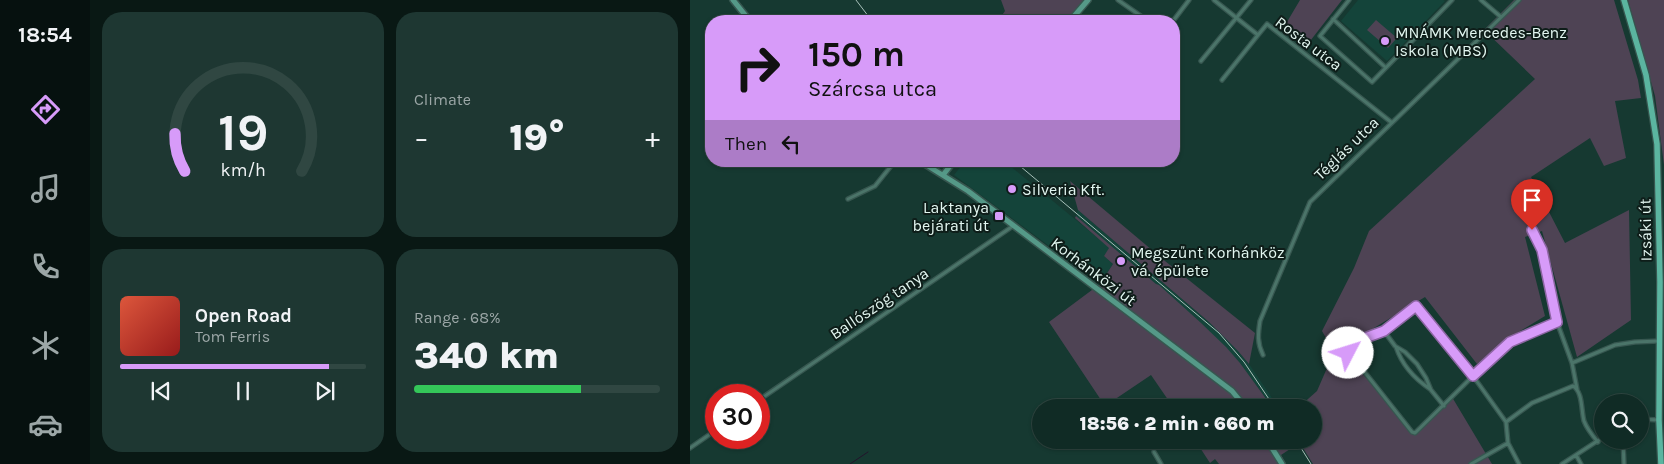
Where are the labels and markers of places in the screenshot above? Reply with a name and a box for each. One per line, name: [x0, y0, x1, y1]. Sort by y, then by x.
place label: MNÁMK Mercedes-Benz Iskola (MBS): [1395, 23, 1567, 60]
marker: MNÁMK Mercedes-Benz Iskola (MBS): [1379, 35, 1391, 47]
pin: [1511, 179, 1553, 230]
place label: Silveria Kft.: [1022, 180, 1105, 199]
marker: Silveria Kft.: [1006, 183, 1018, 195]
place label: Laktanya bejárati út: [913, 198, 989, 235]
marker: Laktanya bejárati út: [993, 210, 1005, 222]
place label: Megszűnt Korhánköz vá. épülete: [1131, 243, 1285, 280]
marker: Megszűnt Korhánköz vá. épülete: [1115, 255, 1127, 267]

